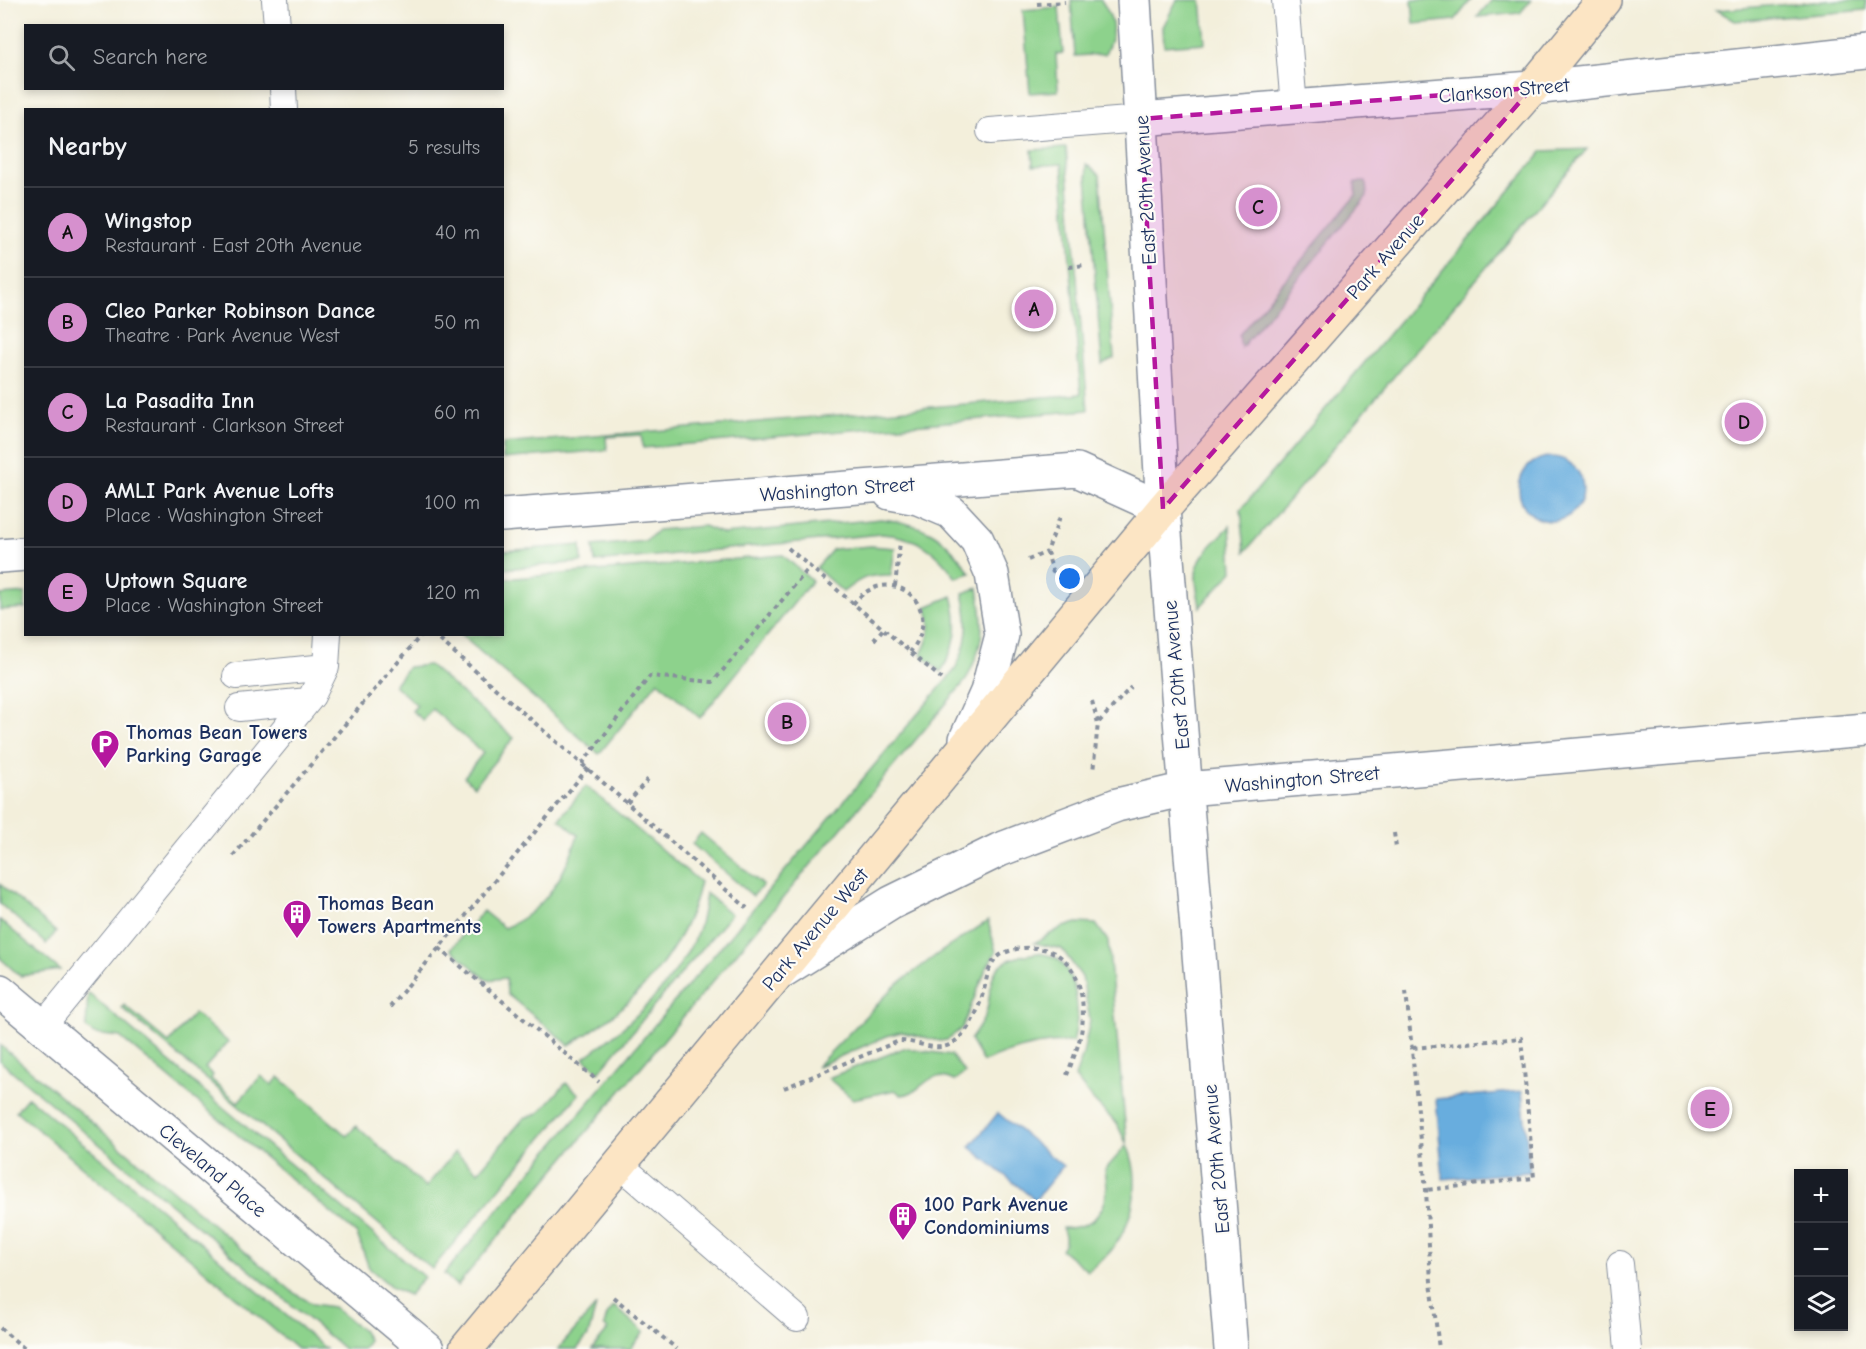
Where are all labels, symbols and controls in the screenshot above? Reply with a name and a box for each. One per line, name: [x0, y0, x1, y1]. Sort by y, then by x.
search box: [24, 24, 504, 90]
icon: search: [45, 41, 78, 74]
text: Search here: [93, 44, 208, 70]
street label: Clarkson Street: [1438, 73, 1572, 108]
street label: East 20th Avenue: [1130, 115, 1161, 265]
text: Nearby: [48, 132, 127, 162]
text: 5 results: [408, 136, 480, 159]
pin: C: [1238, 184, 1278, 230]
text: Wingstop: [105, 208, 192, 234]
street label: Park Avenue: [1342, 209, 1429, 304]
text: A: [62, 221, 73, 244]
text: 40 m: [435, 221, 480, 244]
text: Restaurant · East 20th Avenue: [105, 234, 362, 257]
pin: A: [1014, 286, 1054, 332]
text: Cleo Parker Robinson Dance: [105, 298, 375, 324]
text: B: [61, 311, 74, 334]
text: 50 m: [434, 311, 480, 334]
text: Theatre · Park Avenue West: [105, 324, 339, 347]
text: La Pasadita Inn: [105, 388, 255, 414]
pin: D: [1724, 400, 1764, 444]
text: C: [61, 401, 74, 424]
text: 60 m: [434, 401, 480, 424]
text: Restaurant · Clarkson Street: [105, 414, 344, 437]
street label: Washington Street: [759, 473, 916, 506]
text: AMLI Park Avenue Lofts: [105, 478, 334, 504]
text: D: [61, 491, 74, 514]
text: 100 m: [425, 491, 480, 514]
text: Place · Washington Street: [105, 504, 323, 527]
your location: [1055, 564, 1084, 593]
text: Uptown Square: [105, 568, 247, 594]
text: E: [62, 581, 73, 604]
text: 120 m: [426, 581, 480, 604]
text: Place · Washington Street: [105, 594, 323, 617]
street label: East 20th Avenue: [1159, 599, 1194, 751]
pin: B: [768, 700, 806, 744]
place label: Thomas Bean Towers Parking Garage: [126, 721, 307, 767]
parking icon: Thomas Bean Towers Parking Garage: [89, 728, 121, 770]
street label: Washington Street: [1224, 761, 1382, 798]
street label: Park Avenue West: [758, 863, 874, 995]
place label: Thomas Bean Towers Apartments: [318, 892, 481, 938]
building icon: Thomas Bean Towers Apartments: [281, 898, 313, 940]
street label: East 20th Avenue: [1199, 1083, 1234, 1235]
pin: E: [1690, 1086, 1730, 1132]
street label: Cleveland Place: [154, 1119, 271, 1222]
map controls: [1794, 1169, 1848, 1331]
button: +: [1794, 1169, 1848, 1223]
place label: 100 Park Avenue Condominiums: [924, 1193, 1068, 1239]
building icon: 100 Park Avenue Condominiums: [887, 1200, 919, 1242]
button: −: [1794, 1223, 1848, 1277]
button: layers: [1794, 1277, 1848, 1331]

